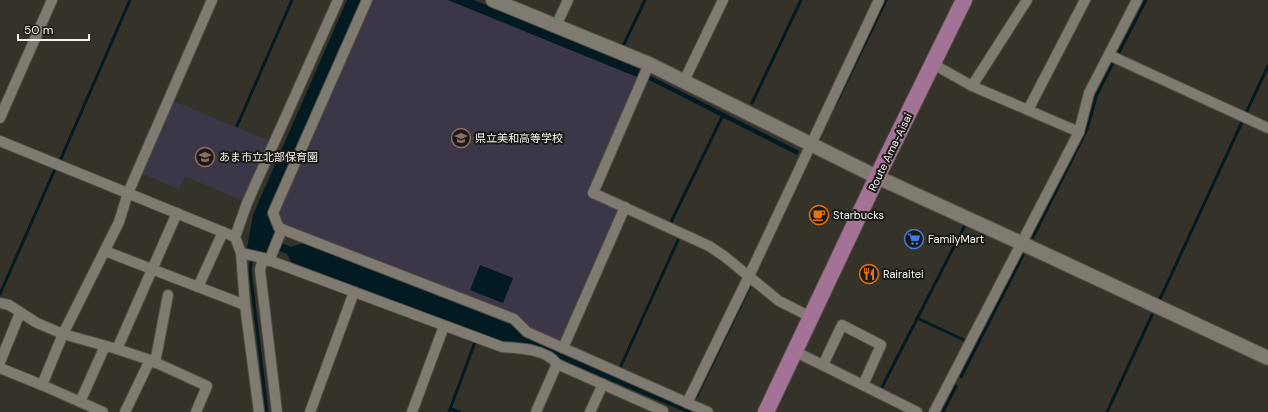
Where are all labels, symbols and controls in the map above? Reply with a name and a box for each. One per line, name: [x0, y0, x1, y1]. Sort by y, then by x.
scale bar: [18, 16, 89, 42]
text: 50 m: [24, 22, 53, 38]
street label: Route Ama-Aisai: [865, 111, 915, 193]
school or university icon: 県立美和高等学校: [450, 127, 472, 149]
place label: 県立美和高等学校: [475, 131, 563, 145]
school or university icon: あま市立北部保育園: [194, 146, 216, 168]
place label: あま市立北部保育園: [219, 150, 318, 164]
cafe icon: Starbucks: [808, 204, 830, 226]
place label: Starbucks: [833, 208, 884, 222]
supermarket icon: FamilyMart: [903, 228, 925, 250]
place label: FamilyMart: [928, 232, 984, 246]
restaurant icon: Rairaitei: [858, 263, 880, 285]
place label: Rairaitei: [883, 267, 924, 281]

